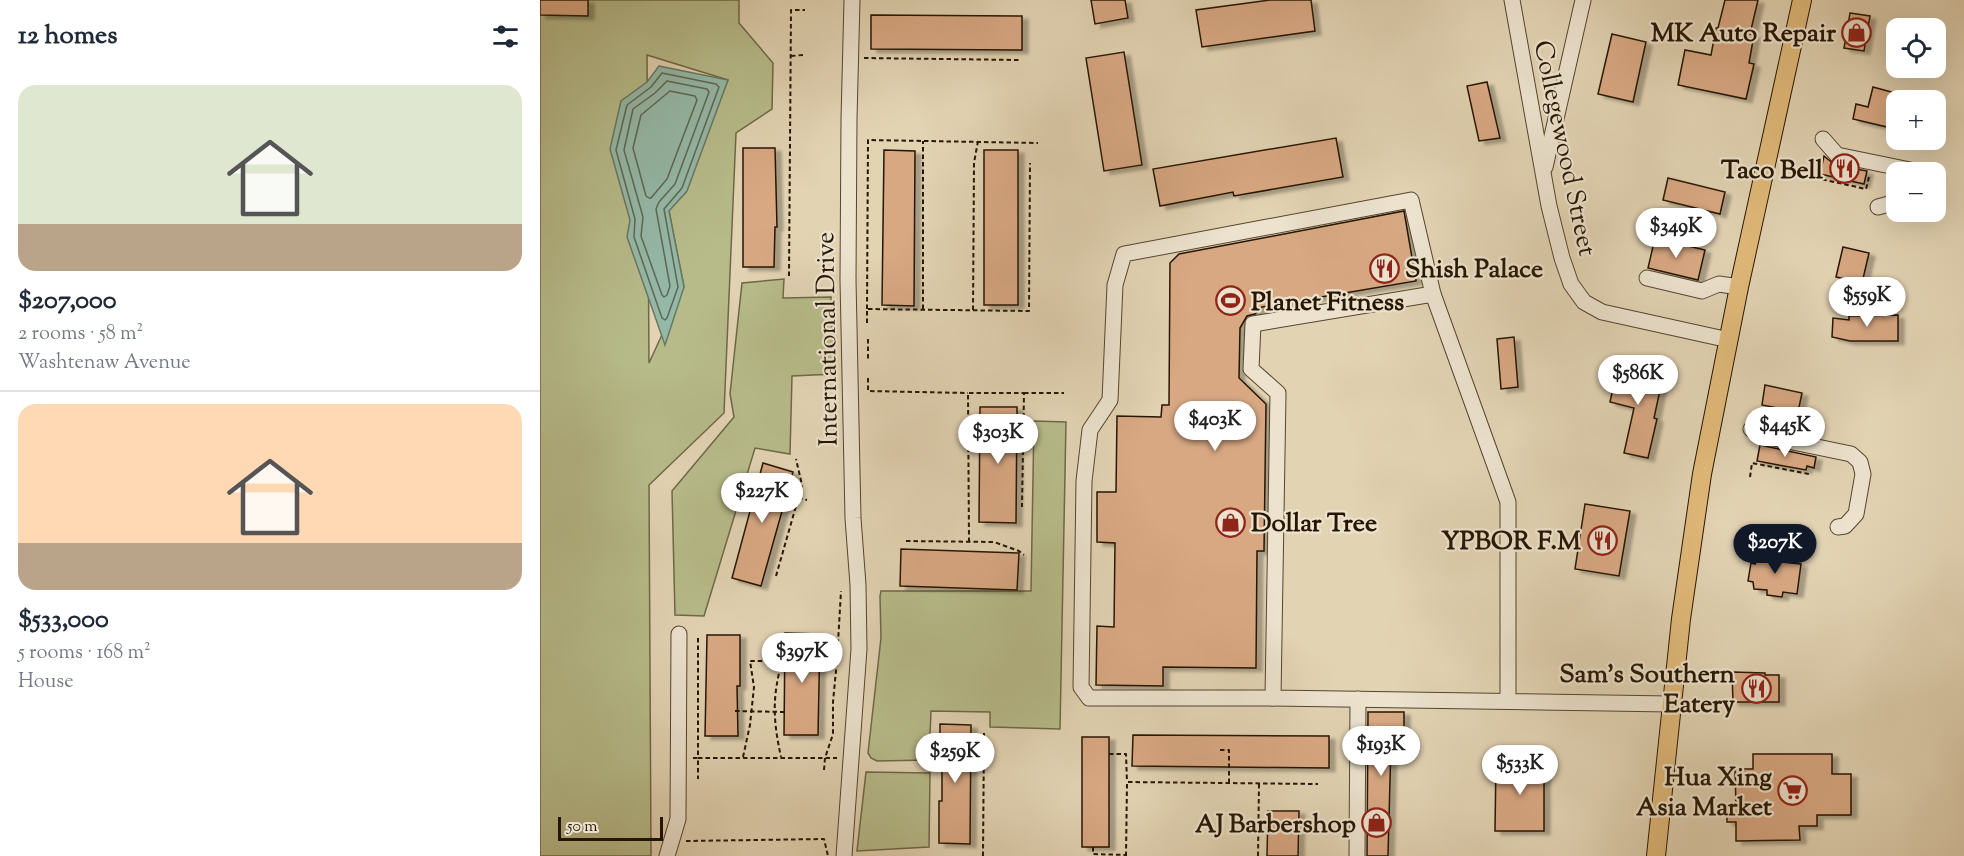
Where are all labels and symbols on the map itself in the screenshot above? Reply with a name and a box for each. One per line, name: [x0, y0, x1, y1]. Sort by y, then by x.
place label: MK Auto Repair: [1651, 16, 1836, 53]
shop icon: MK Auto Repair: [1841, 16, 1873, 48]
street label: Collegewood Street: [1523, 37, 1604, 260]
place label: Taco Bell: [1721, 153, 1824, 190]
restaurant icon: Taco Bell: [1828, 153, 1860, 185]
pin: $349K: [1634, 208, 1718, 259]
street label: International Drive: [808, 231, 849, 447]
restaurant icon: Shish Palace: [1368, 252, 1400, 284]
place label: Shish Palace: [1405, 252, 1543, 289]
pin: $559K: [1825, 277, 1909, 328]
sports icon: Planet Fitness: [1214, 285, 1246, 317]
place label: Planet Fitness: [1251, 285, 1404, 322]
pin: $586K: [1596, 355, 1680, 406]
pin: $403K: [1173, 401, 1257, 452]
pin: $445K: [1743, 407, 1827, 458]
pin: $303K: [956, 414, 1040, 465]
pin: $227K: [720, 473, 804, 524]
shop icon: Dollar Tree: [1214, 506, 1246, 538]
place label: Dollar Tree: [1251, 506, 1377, 543]
place label: YPBOR F.M: [1441, 524, 1581, 561]
restaurant icon: YPBOR F.M: [1586, 524, 1618, 556]
pin: $207K: [1733, 524, 1817, 575]
pin: $397K: [760, 633, 844, 684]
place label: Sam's Southern Eatery: [1559, 657, 1736, 724]
restaurant icon: Sam's Southern Eatery: [1740, 672, 1772, 704]
pin: $193K: [1339, 726, 1423, 777]
pin: $259K: [913, 733, 997, 784]
pin: $533K: [1478, 745, 1562, 796]
place label: Hua Xing Asia Market: [1636, 760, 1772, 827]
supermarket icon: Hua Xing Asia Market: [1777, 775, 1809, 807]
place label: AJ Barbershop: [1195, 807, 1356, 844]
shop icon: AJ Barbershop: [1361, 807, 1393, 839]
scale bar: [558, 814, 663, 842]

